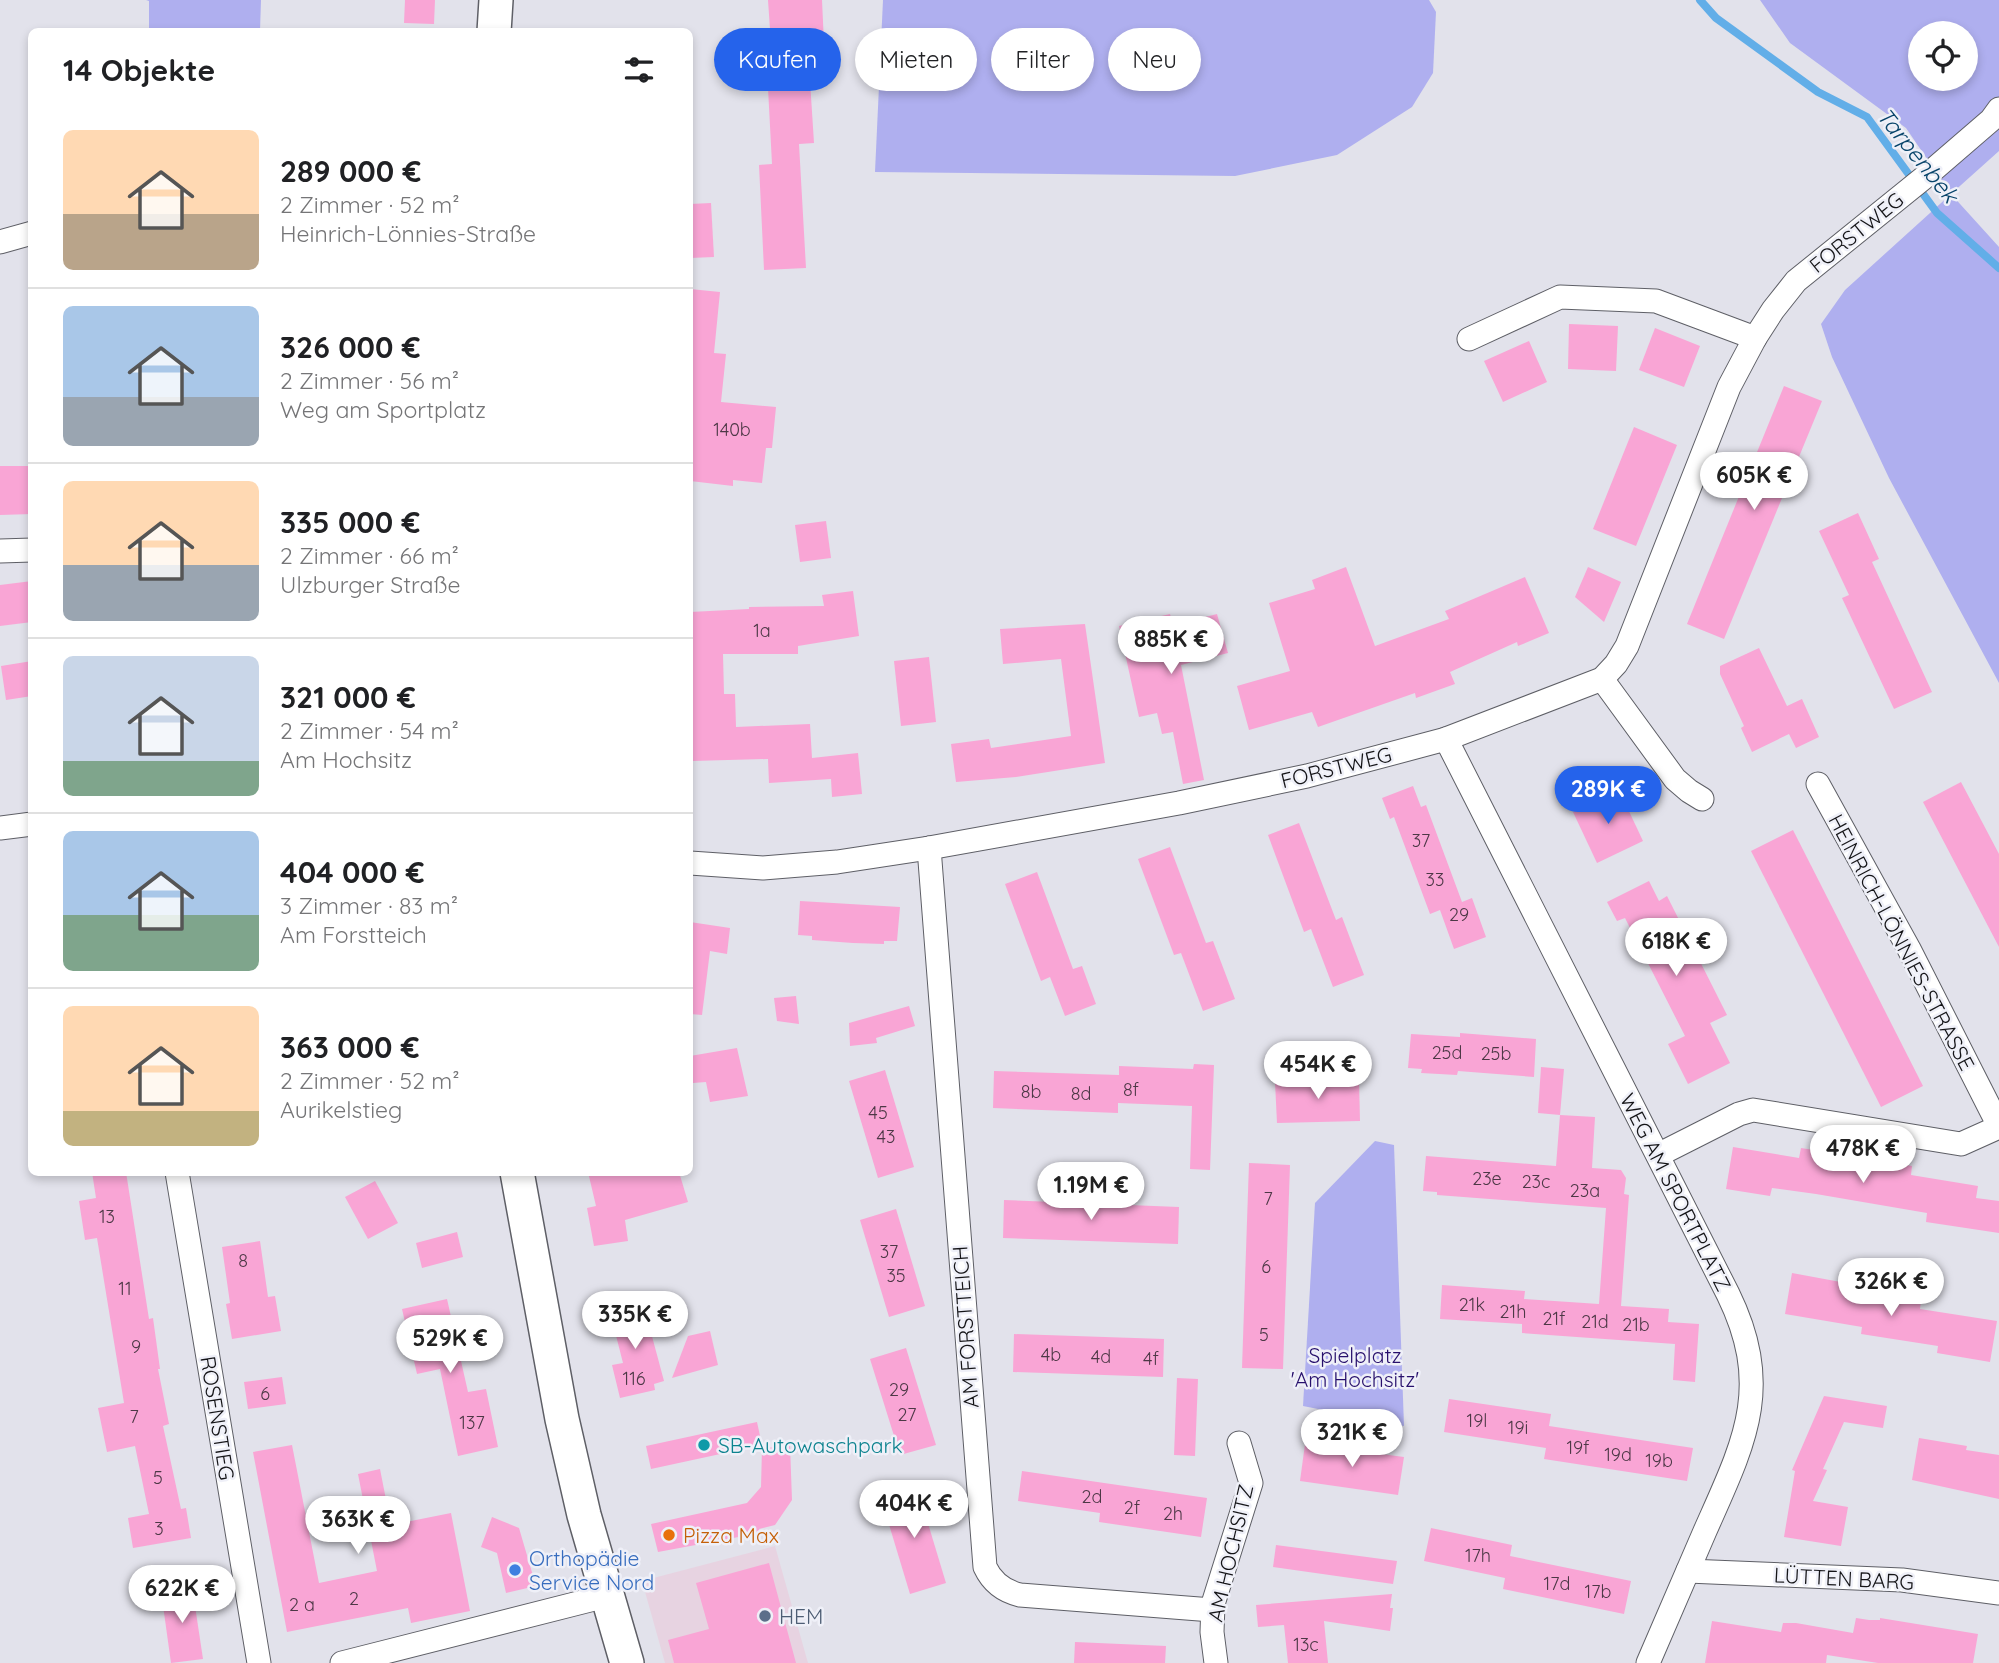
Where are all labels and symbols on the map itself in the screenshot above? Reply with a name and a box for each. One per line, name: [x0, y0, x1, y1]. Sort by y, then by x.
water label: Tarpenbek: [1871, 102, 1966, 210]
street label: FORSTWEG: [1804, 186, 1908, 278]
house number: 140b: [713, 418, 751, 441]
pin: 605K €: [1697, 452, 1811, 512]
pin: 885K €: [1114, 616, 1228, 676]
house number: 1a: [753, 619, 771, 642]
street label: FORSTWEG: [1278, 741, 1394, 793]
pin: 289K €: [1551, 766, 1665, 826]
street label: HEINRICH-LÖNNIES-STRASSE: [1823, 809, 1981, 1075]
house number: 37: [1412, 829, 1430, 852]
house number: 33: [1426, 868, 1444, 891]
house number: 29: [1449, 903, 1469, 926]
pin: 618K €: [1619, 918, 1733, 978]
house number: 25d: [1432, 1041, 1462, 1064]
pin: 454K €: [1261, 1042, 1375, 1101]
house number: 25b: [1481, 1042, 1511, 1065]
house number: 8f: [1123, 1078, 1140, 1101]
house number: 8b: [1021, 1080, 1041, 1103]
house number: 8d: [1071, 1082, 1091, 1105]
street label: WEG AM SPORTPLATZ: [1615, 1089, 1737, 1295]
house number: 45: [868, 1101, 888, 1124]
house number: 43: [877, 1125, 895, 1148]
pin: 478K €: [1806, 1126, 1920, 1185]
pin: 1.19M €: [1026, 1162, 1156, 1222]
house number: 23e: [1472, 1167, 1502, 1190]
house number: 23c: [1522, 1170, 1550, 1193]
house number: 23a: [1570, 1179, 1600, 1202]
house number: 7: [1263, 1187, 1273, 1210]
house number: 13: [99, 1205, 115, 1228]
house number: 37: [880, 1240, 898, 1263]
street label: AM FORSTTEICH: [946, 1245, 984, 1409]
house number: 8: [238, 1249, 248, 1272]
house number: 6: [1261, 1255, 1271, 1278]
pin: 326K €: [1834, 1258, 1948, 1318]
house number: 35: [886, 1264, 906, 1287]
house number: 11: [118, 1277, 132, 1300]
pin: 335K €: [578, 1292, 692, 1351]
house number: 21k: [1459, 1293, 1485, 1316]
house number: 21h: [1500, 1300, 1526, 1323]
house number: 21f: [1542, 1307, 1566, 1330]
house number: 21d: [1581, 1310, 1609, 1333]
house number: 21b: [1622, 1313, 1650, 1336]
pin: 529K €: [393, 1316, 507, 1375]
house number: 5: [1259, 1323, 1269, 1346]
house number: 9: [131, 1335, 141, 1358]
park label: Spielplatz 'Am Hochsitz': [1291, 1342, 1419, 1392]
house number: 4b: [1041, 1343, 1061, 1366]
house number: 4d: [1091, 1345, 1111, 1368]
house number: 4f: [1143, 1347, 1160, 1370]
street label: ROSENSTIEG: [195, 1354, 241, 1482]
house number: 116: [622, 1367, 646, 1390]
house number: 29: [889, 1378, 909, 1401]
house number: 6: [260, 1382, 270, 1405]
house number: 27: [898, 1403, 916, 1426]
house number: 7: [129, 1405, 139, 1428]
house number: 19l: [1467, 1409, 1487, 1432]
pin: 321K €: [1295, 1410, 1409, 1469]
house number: 137: [459, 1411, 485, 1434]
house number: 19i: [1508, 1416, 1528, 1439]
place label: SB-Autowaschpark: [718, 1432, 903, 1458]
house number: 19f: [1566, 1436, 1590, 1459]
marker: SB-Autowaschpark: [696, 1437, 712, 1453]
house number: 19d: [1604, 1443, 1632, 1466]
house number: 19b: [1645, 1449, 1673, 1472]
house number: 5: [153, 1466, 163, 1489]
pin: 404K €: [857, 1480, 971, 1540]
street label: AM HOCHSITZ: [1202, 1482, 1258, 1624]
house number: 2d: [1082, 1485, 1102, 1508]
pin: 363K €: [301, 1496, 415, 1556]
house number: 2f: [1124, 1496, 1141, 1519]
house number: 2h: [1163, 1502, 1183, 1525]
house number: 3: [154, 1517, 164, 1540]
place label: Pizza Max: [683, 1522, 779, 1548]
marker: Pizza Max: [661, 1527, 677, 1543]
house number: 17h: [1465, 1544, 1491, 1567]
place label: Orthopädie Service Nord: [529, 1545, 654, 1595]
street label: LÜTTEN BARG: [1773, 1561, 1915, 1595]
marker: Orthopädie Service Nord: [507, 1562, 523, 1578]
pin: 622K €: [125, 1566, 239, 1625]
house number: 17d: [1544, 1572, 1570, 1595]
house number: 17b: [1585, 1580, 1611, 1603]
house number: 2: [349, 1587, 359, 1610]
house number: 2 a: [289, 1593, 315, 1616]
place label: HEM: [779, 1603, 823, 1629]
marker: HEM: [757, 1608, 773, 1624]
house number: 13c: [1293, 1633, 1319, 1656]

